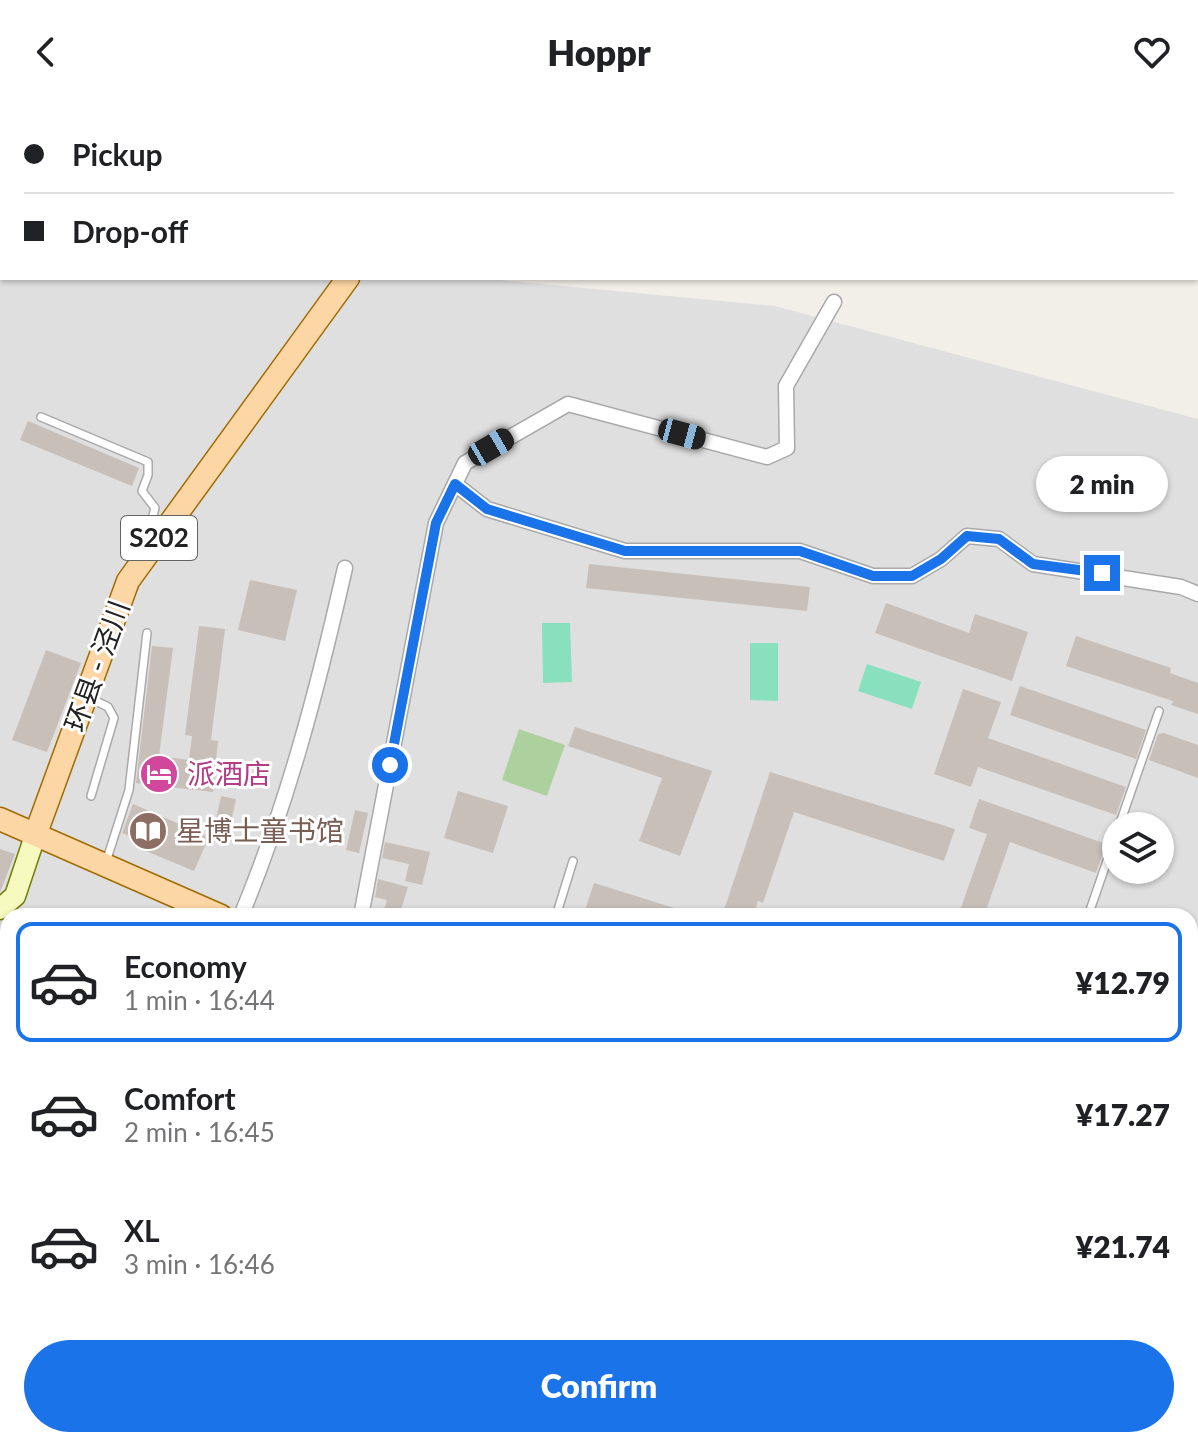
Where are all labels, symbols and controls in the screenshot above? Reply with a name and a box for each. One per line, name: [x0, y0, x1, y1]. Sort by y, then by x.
icon: back: [24, 30, 68, 74]
text: Hoppr: [547, 30, 651, 74]
icon: heart: [1130, 30, 1174, 74]
text: Pickup: [72, 136, 163, 172]
text: Drop-off: [72, 213, 188, 249]
car: [656, 416, 708, 452]
car: [464, 425, 518, 469]
callout: 2 min: [1036, 457, 1168, 513]
text: 2 min: [1070, 468, 1134, 500]
road number: S202: [121, 516, 197, 560]
route end: [1084, 555, 1120, 591]
street label: 环县 - 泾川: [57, 596, 135, 736]
route start: [372, 747, 408, 783]
hotel icon: 派酒店: [138, 753, 180, 795]
place label: 派酒店: [187, 756, 271, 790]
library icon: 星博士童书馆: [127, 810, 169, 852]
map controls: [1102, 812, 1174, 884]
button: layers: [1102, 812, 1174, 884]
place label: 星博士童书馆: [176, 813, 344, 847]
icon: car: [28, 946, 100, 1018]
text: Economy: [124, 948, 247, 984]
text: ¥12.79: [1076, 964, 1170, 1000]
text: 1 min · 16:44: [124, 984, 275, 1016]
icon: car: [28, 1078, 100, 1150]
text: Comfort: [124, 1080, 236, 1116]
text: ¥17.27: [1076, 1096, 1170, 1132]
text: 2 min · 16:45: [124, 1116, 275, 1148]
icon: car: [28, 1210, 100, 1282]
text: XL: [124, 1212, 160, 1248]
text: ¥21.74: [1076, 1228, 1170, 1264]
text: 3 min · 16:46: [124, 1248, 275, 1280]
button: Confirm: [24, 1340, 1174, 1432]

